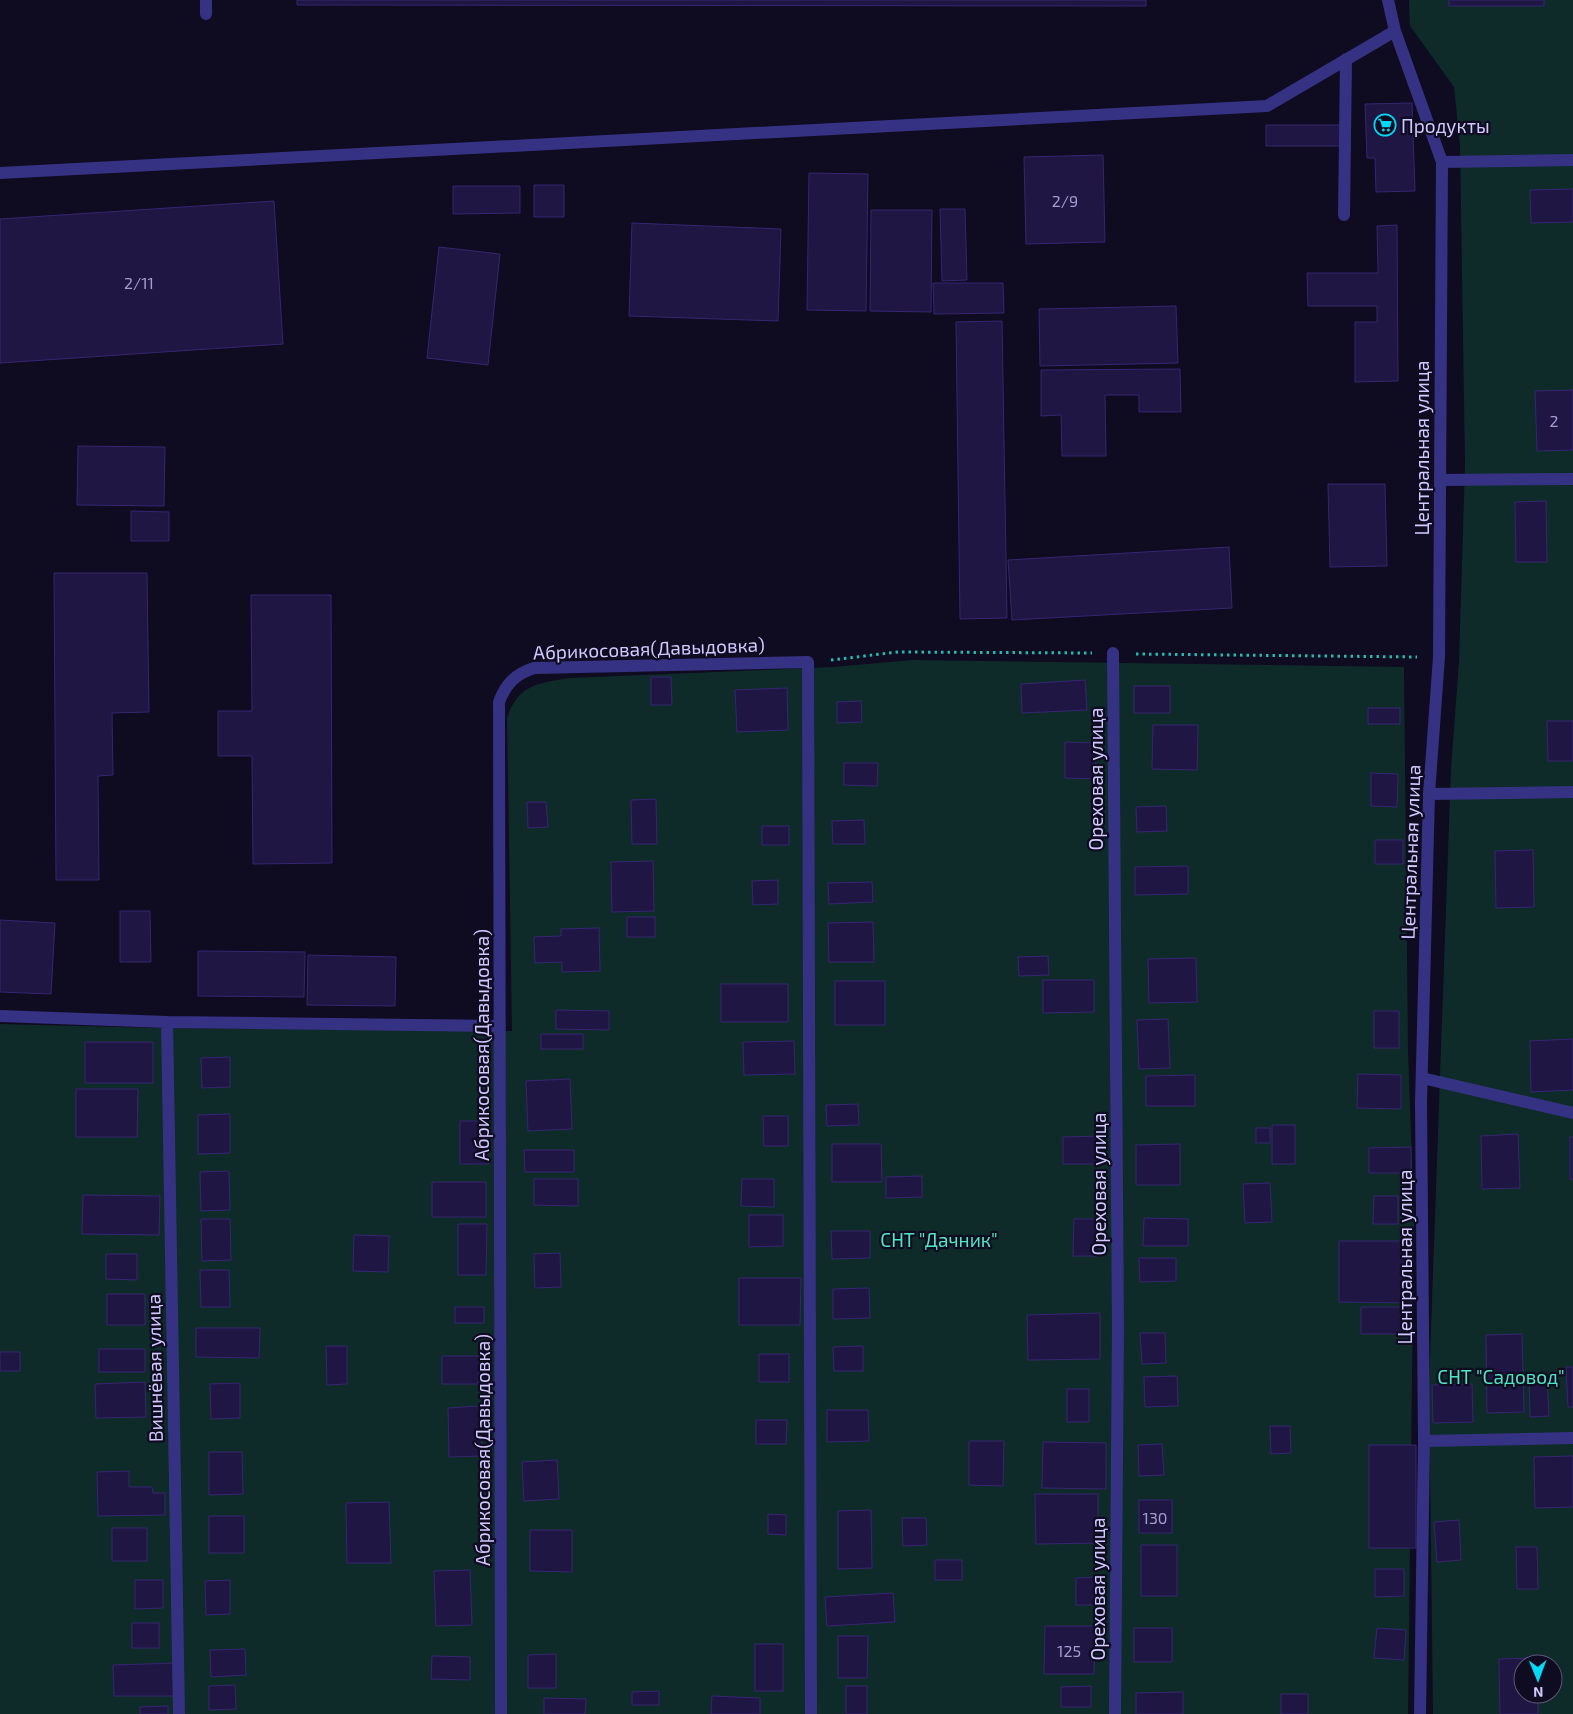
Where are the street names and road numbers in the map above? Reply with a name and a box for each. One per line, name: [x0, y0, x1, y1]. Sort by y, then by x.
street label: Центральная улица: [1410, 361, 1434, 535]
street label: Абрикосовая(Давыдовка): [533, 632, 765, 664]
street label: Ореховая улица: [1084, 707, 1108, 851]
street label: Центральная улица: [1395, 764, 1426, 940]
street label: Абрикосовая(Давыдовка): [470, 929, 493, 1161]
street label: Ореховая улица: [1087, 1112, 1111, 1256]
street label: Центральная улица: [1393, 1170, 1417, 1344]
street label: Вишнёвая улица: [141, 1294, 168, 1442]
street label: Абрикосовая(Давыдовка): [471, 1334, 494, 1566]
street label: Ореховая улица: [1086, 1517, 1110, 1661]

